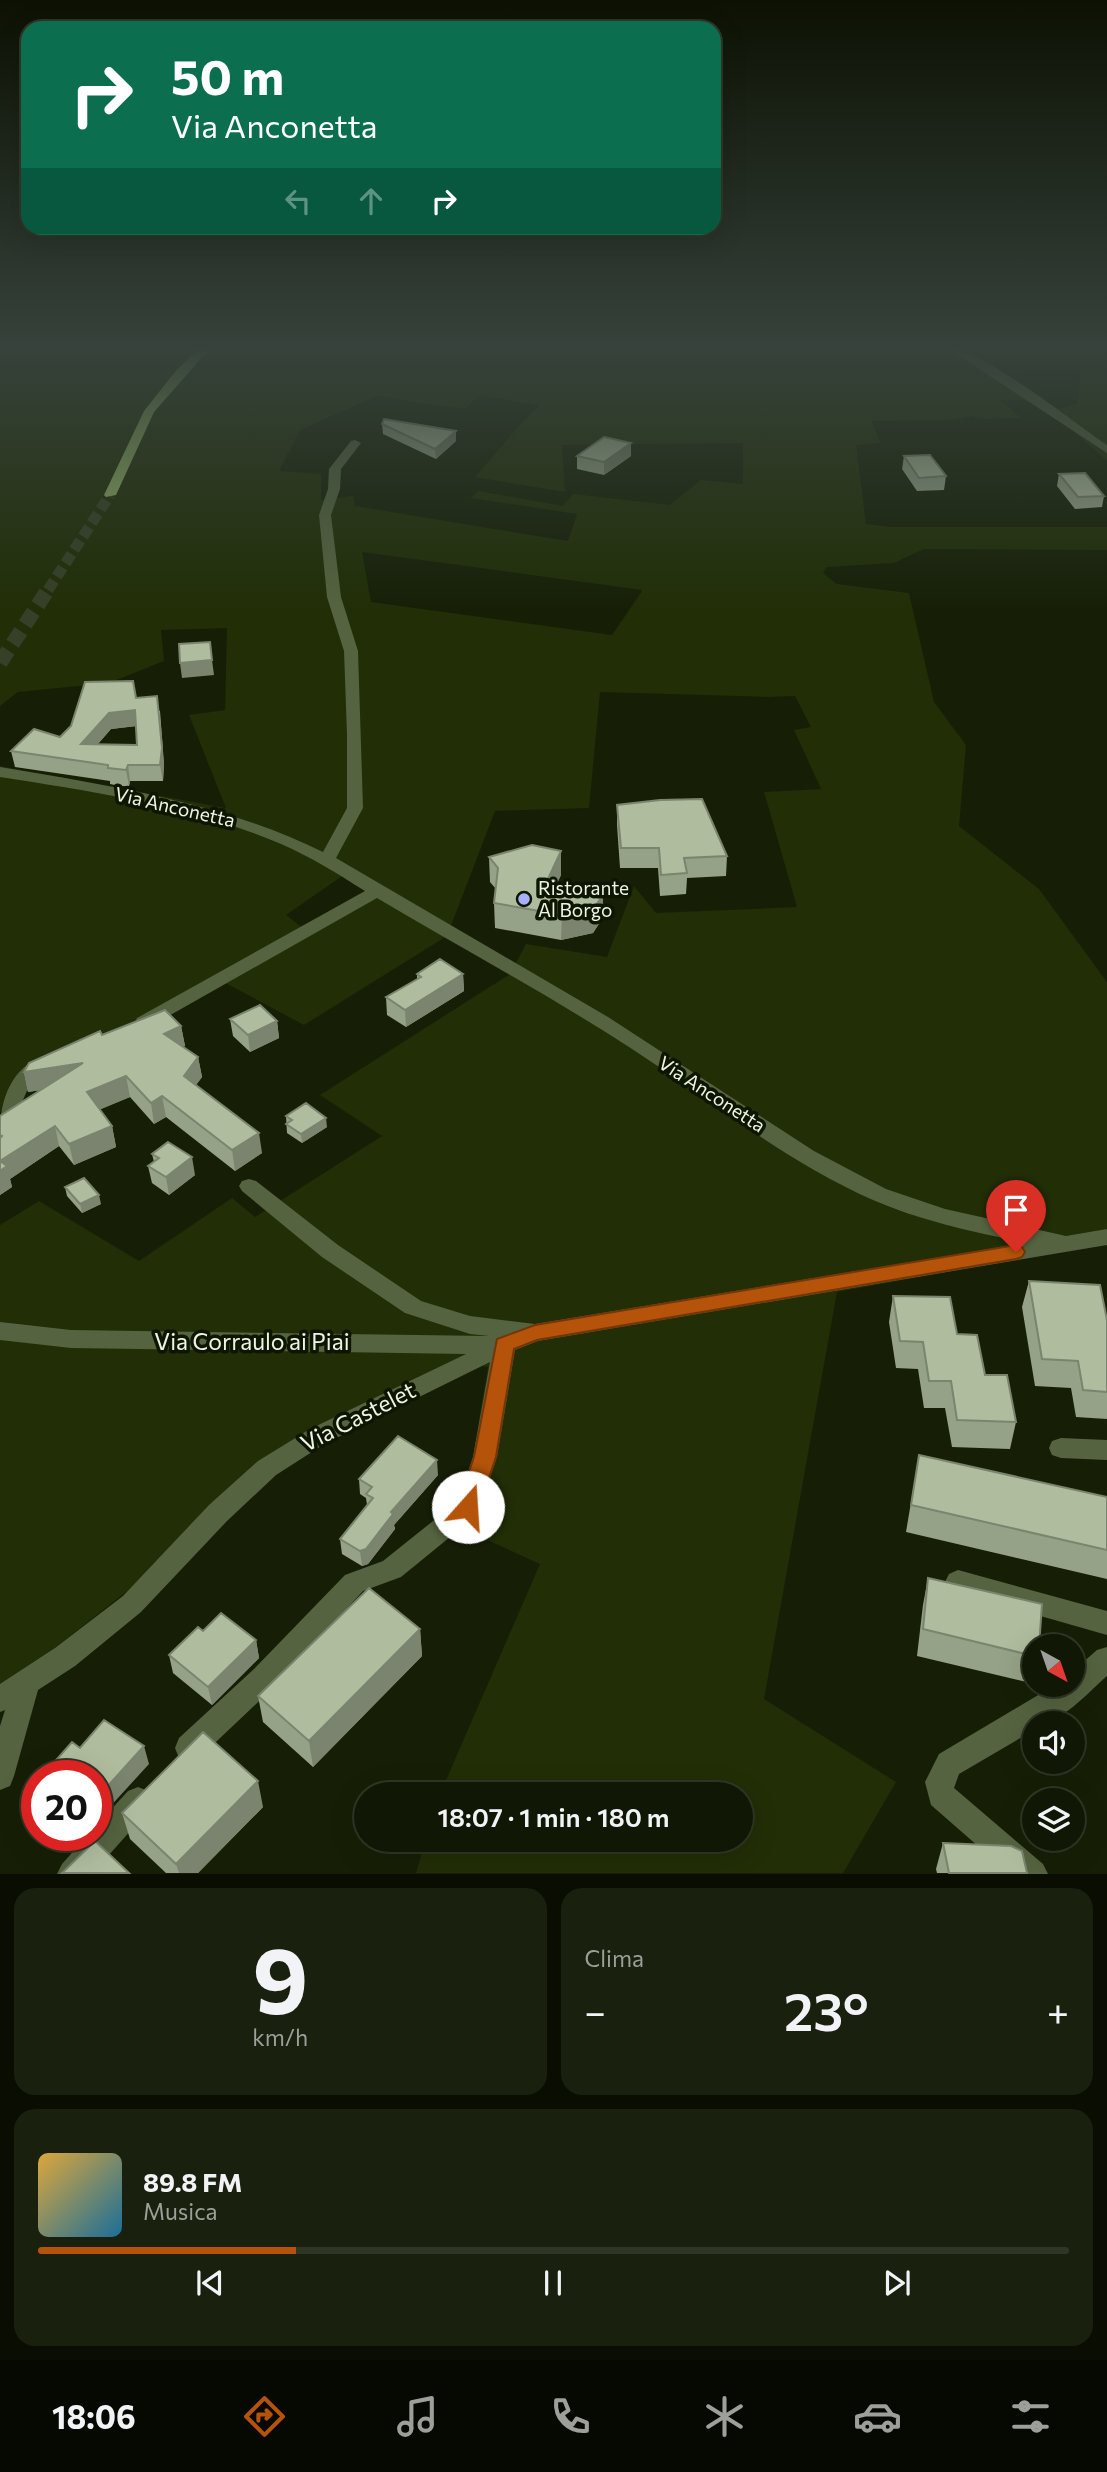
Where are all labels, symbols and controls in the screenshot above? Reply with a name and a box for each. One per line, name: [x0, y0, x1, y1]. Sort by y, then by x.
text: 50 m: [171, 45, 284, 105]
icon: right: [56, 49, 147, 140]
text: Via Anconetta: [171, 105, 377, 145]
icon: left: [279, 182, 317, 220]
icon: ahead: [352, 182, 390, 220]
icon: right: [425, 182, 463, 220]
street label: Via Anconetta: [113, 782, 237, 832]
place label: Ristorante Al Borgo: [538, 876, 629, 921]
marker: Ristorante Al Borgo: [516, 891, 532, 907]
street label: Via Anconetta: [655, 1051, 770, 1137]
pin: [986, 1180, 1046, 1252]
icon: arrive: [997, 1191, 1035, 1229]
street label: Via Corraulo ai Piai: [154, 1327, 350, 1355]
street label: Via Castelet: [296, 1375, 420, 1457]
position arrow: [431, 1470, 505, 1544]
north arrow: [1022, 1634, 1085, 1698]
map controls: [1022, 1634, 1085, 1851]
button: sound: [1022, 1711, 1085, 1774]
speed limit sign: 20: [21, 1760, 112, 1851]
button: layers: [1022, 1788, 1085, 1851]
text: 18:07 · 1 min · 180 m: [438, 1801, 669, 1832]
text: 9: [252, 1921, 308, 2033]
text: Clima: [585, 1944, 644, 1972]
text: 23°: [784, 1978, 869, 2042]
text: −: [585, 1987, 606, 2034]
text: +: [1047, 1987, 1069, 2034]
text: km/h: [252, 2023, 308, 2051]
text: 89.8 FM: [143, 2166, 242, 2197]
text: Musica: [143, 2197, 218, 2225]
icon: previous: [191, 2264, 229, 2302]
icon: pause: [534, 2264, 572, 2302]
icon: next: [878, 2264, 916, 2302]
icon: directions: [240, 2392, 289, 2441]
icon: music: [393, 2392, 442, 2441]
icon: phone: [546, 2392, 595, 2441]
icon: climate: [700, 2392, 749, 2441]
icon: car: [853, 2392, 902, 2441]
icon: filters: [1006, 2392, 1055, 2441]
text: 18:06: [52, 2396, 136, 2436]

